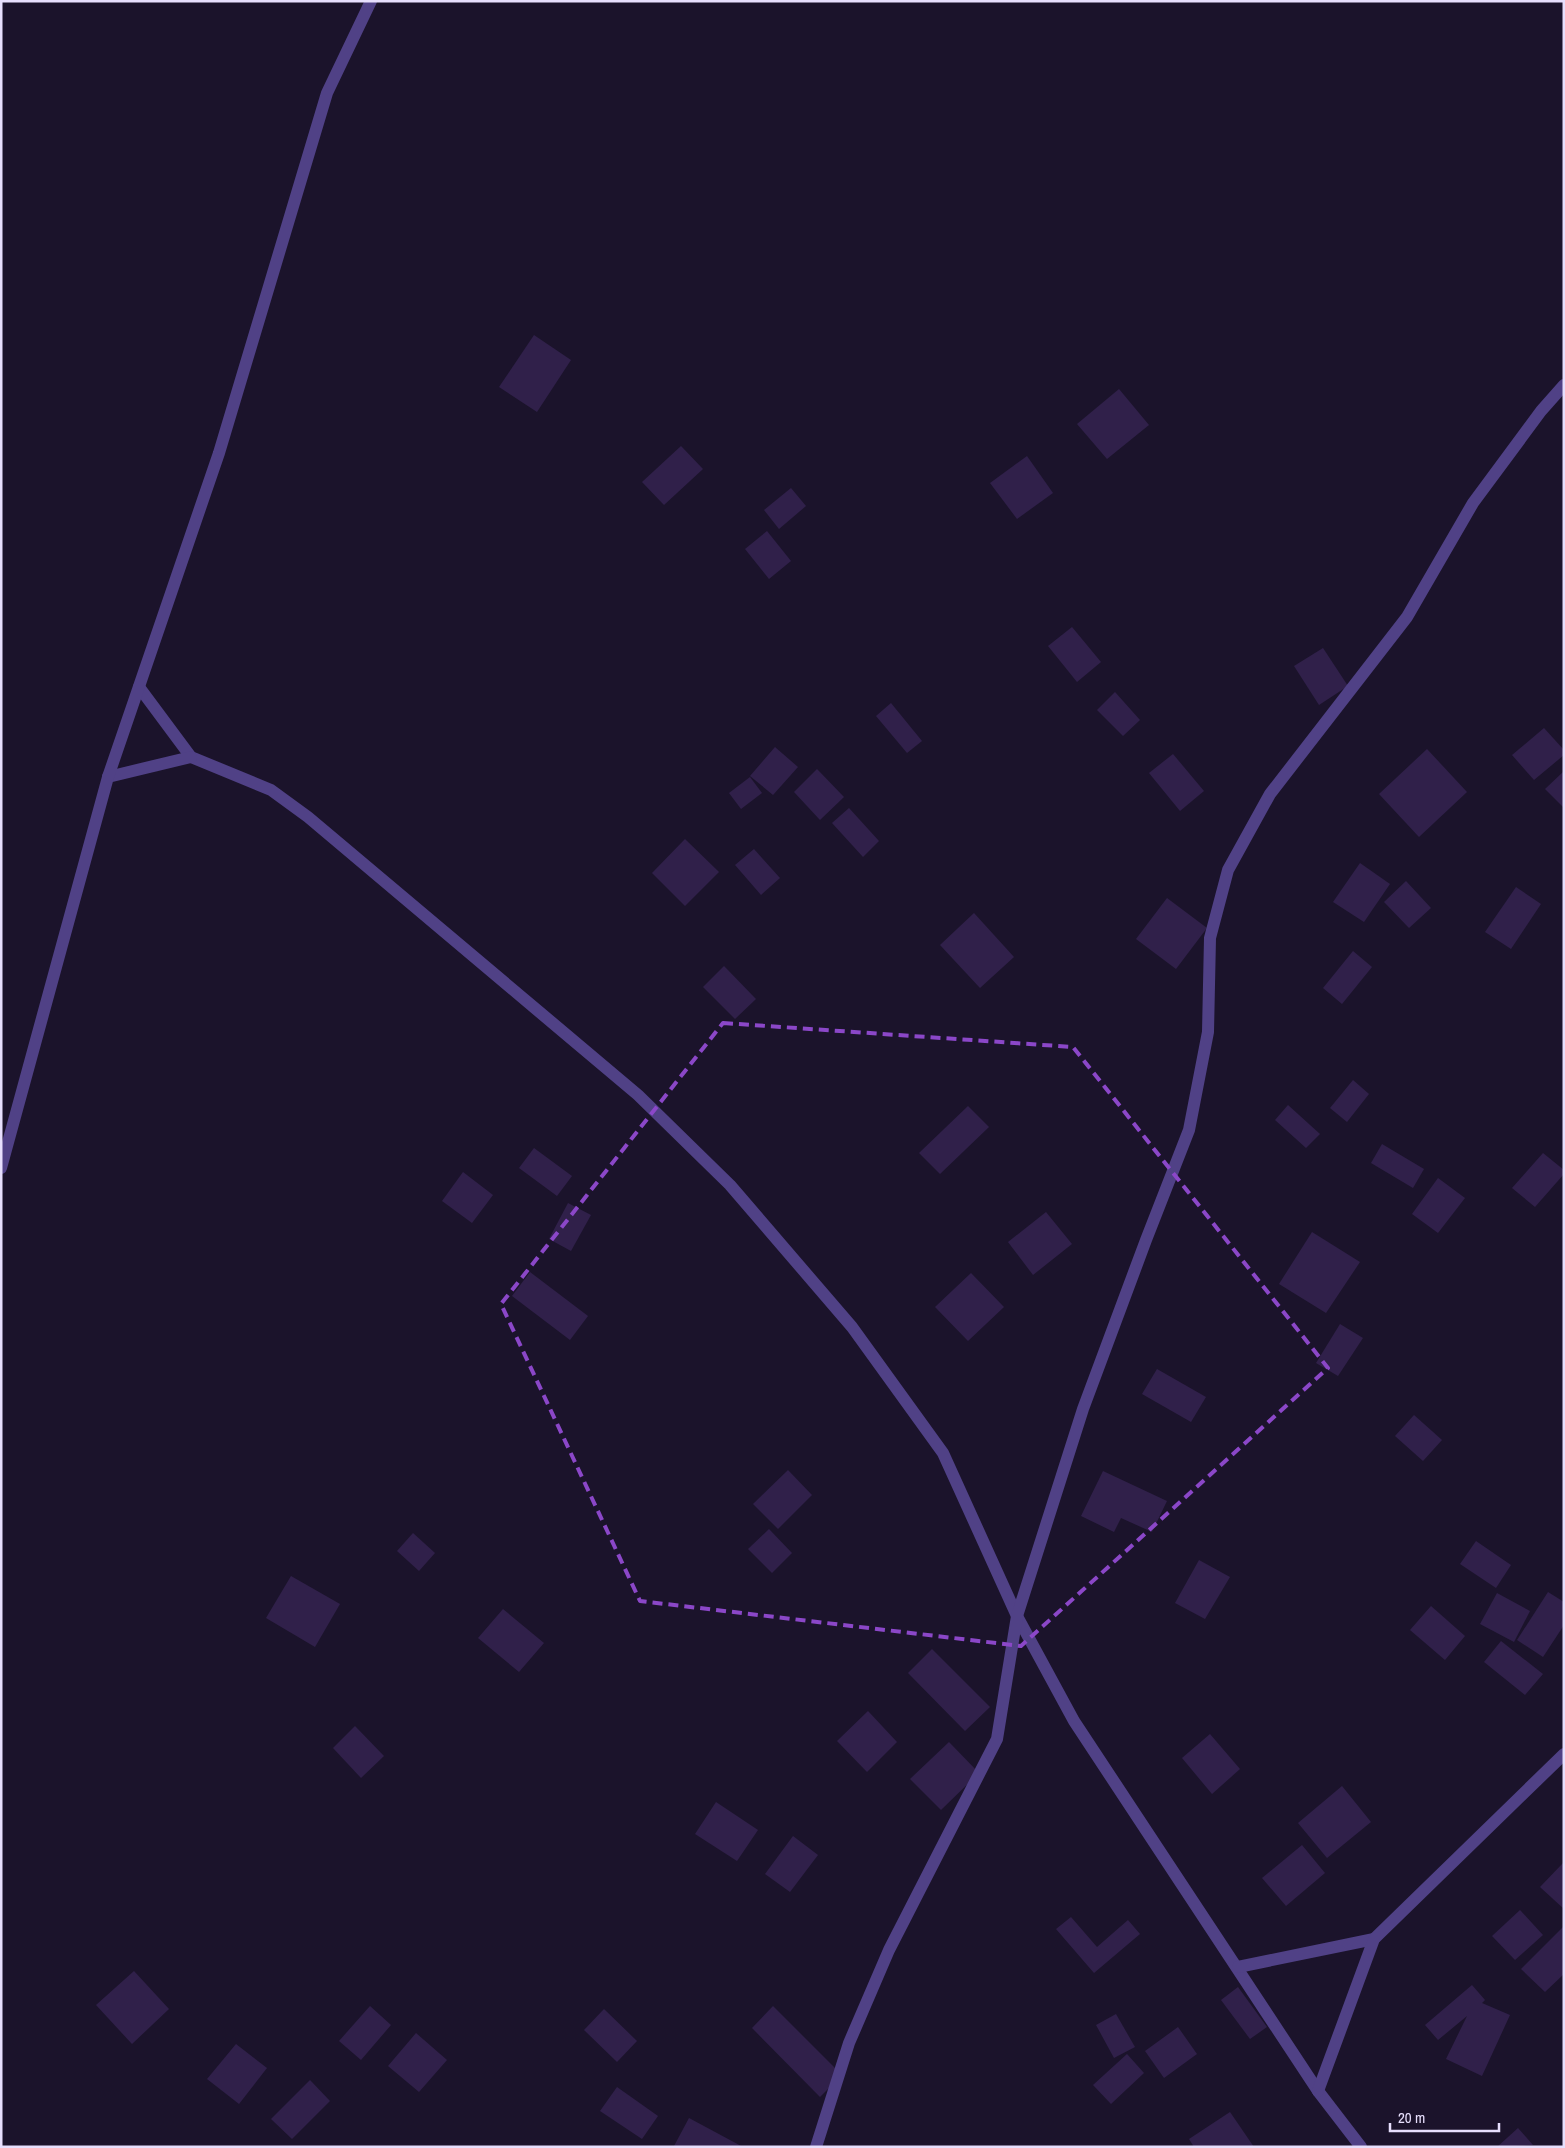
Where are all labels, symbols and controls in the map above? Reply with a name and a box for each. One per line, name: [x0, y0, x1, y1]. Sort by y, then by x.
scale bar: [1390, 2100, 1499, 2132]
text: 20 m: [1398, 2107, 1425, 2128]

